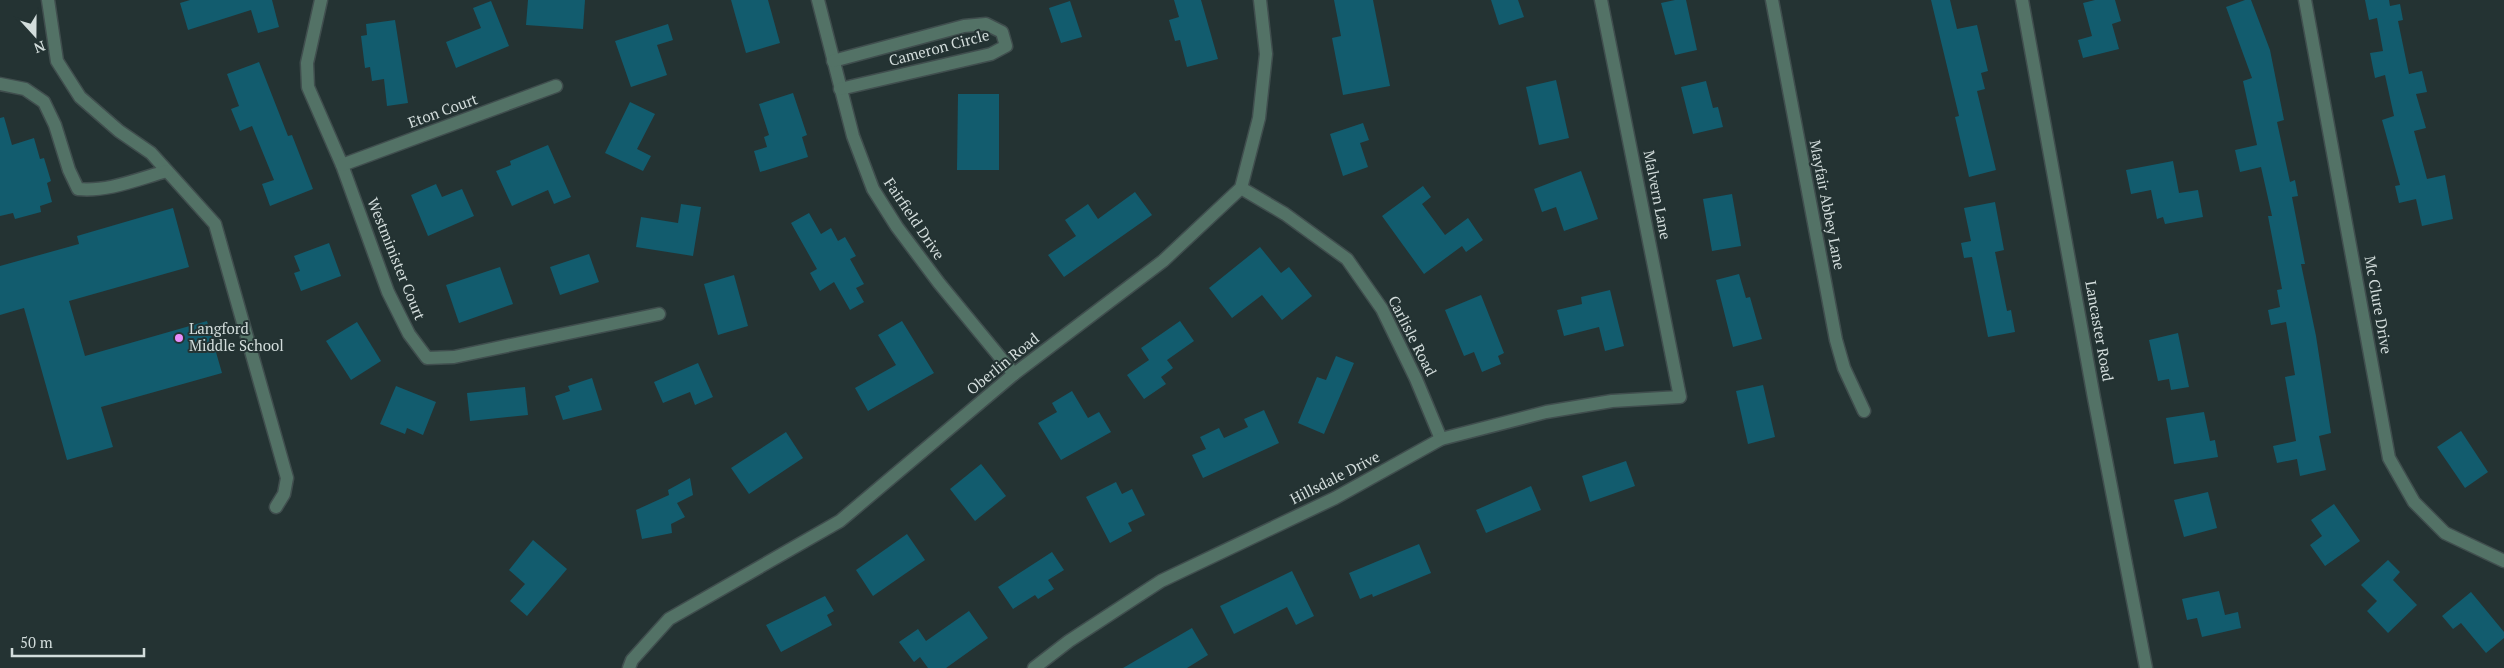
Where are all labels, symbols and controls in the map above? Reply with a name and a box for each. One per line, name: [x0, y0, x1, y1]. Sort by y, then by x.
north arrow: [10, 10, 60, 60]
street label: Cameron Circle: [886, 24, 991, 70]
text: N: [31, 37, 48, 59]
street label: Eton Court: [405, 88, 481, 132]
street label: Mayfair Abbey Lane: [1806, 138, 1850, 271]
street label: Malvern Lane: [1640, 148, 1676, 241]
street label: Fairfield Drive: [880, 174, 950, 263]
street label: Westminister Court: [363, 195, 431, 323]
street label: Mc Clure Drive: [2361, 254, 2397, 355]
street label: Lancaster Road: [2081, 279, 2119, 383]
street label: Carlisle Road: [1384, 292, 1442, 379]
place label: Langford Middle School: [189, 318, 284, 355]
street label: Oberlin Road: [962, 328, 1043, 399]
marker: Langford Middle School: [173, 332, 185, 344]
street label: Hillsdale Drive: [1286, 446, 1383, 508]
scale bar: [12, 626, 145, 658]
text: 50 m: [20, 632, 53, 652]

